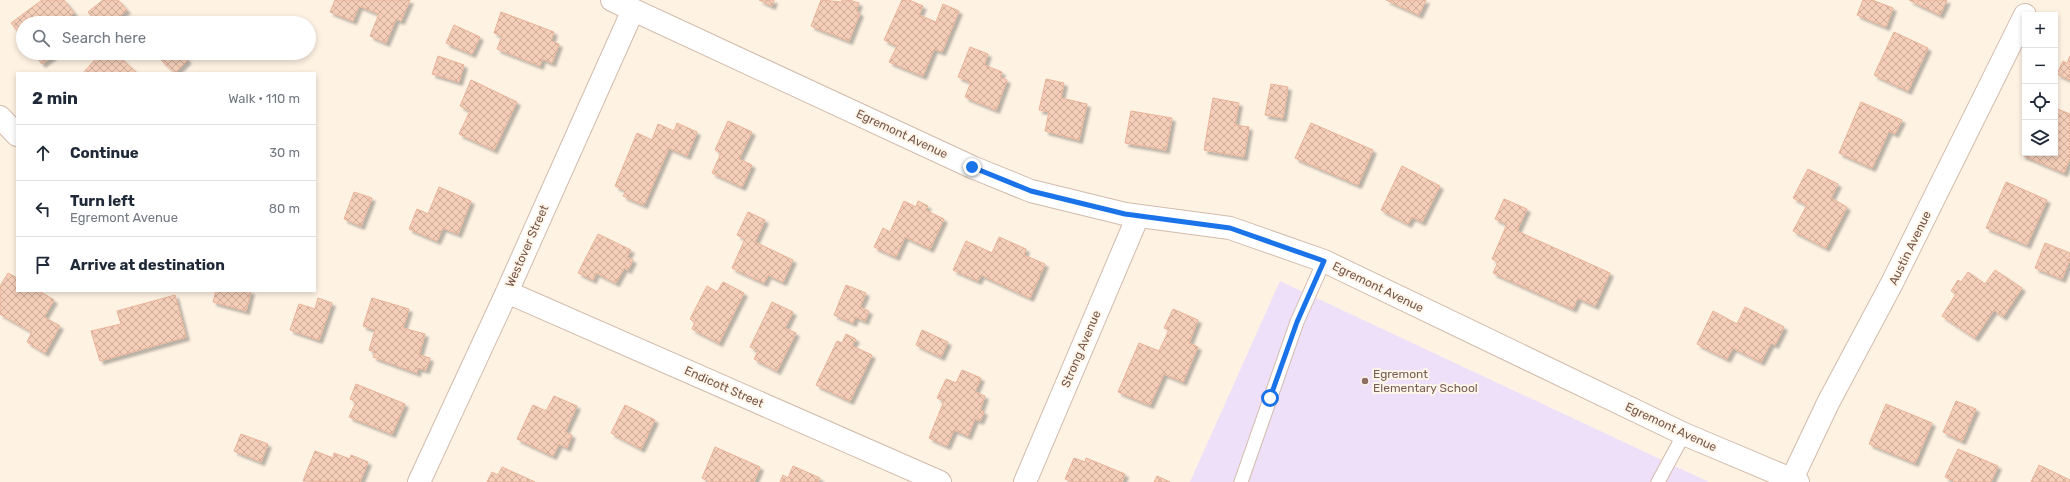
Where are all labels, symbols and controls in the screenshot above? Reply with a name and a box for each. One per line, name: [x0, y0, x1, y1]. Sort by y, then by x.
map controls: [2022, 12, 2058, 156]
button: +: [2022, 12, 2058, 48]
search box: [16, 16, 316, 60]
icon: search: [30, 27, 52, 49]
text: Search here: [62, 29, 146, 47]
button: −: [2022, 48, 2058, 84]
button: locate: [2022, 84, 2058, 120]
text: 2 min: [32, 88, 78, 108]
text: Walk · 110 m: [228, 91, 300, 106]
street label: Egremont Avenue: [854, 107, 950, 162]
button: layers: [2022, 120, 2058, 156]
icon: ahead: [32, 142, 54, 164]
text: Continue: [70, 144, 139, 162]
text: 30 m: [269, 145, 300, 160]
route end: [963, 158, 981, 176]
text: Turn left: [70, 192, 135, 210]
icon: left: [32, 198, 54, 220]
text: 80 m: [269, 201, 300, 216]
street label: Westover Street: [503, 202, 552, 289]
street label: Austin Avenue: [1886, 208, 1934, 287]
text: Egremont Avenue: [70, 210, 178, 225]
icon: arrive: [32, 254, 54, 276]
text: Arrive at destination: [70, 256, 225, 274]
street label: Egremont Avenue: [1330, 259, 1426, 315]
street label: Strong Avenue: [1058, 308, 1104, 390]
street label: Endicott Street: [682, 363, 766, 411]
place label: Egremont Elementary School: [1373, 367, 1478, 395]
marker: Egremont Elementary School: [1360, 376, 1370, 386]
route start: [1261, 389, 1279, 407]
street label: Egremont Avenue: [1623, 400, 1719, 455]

